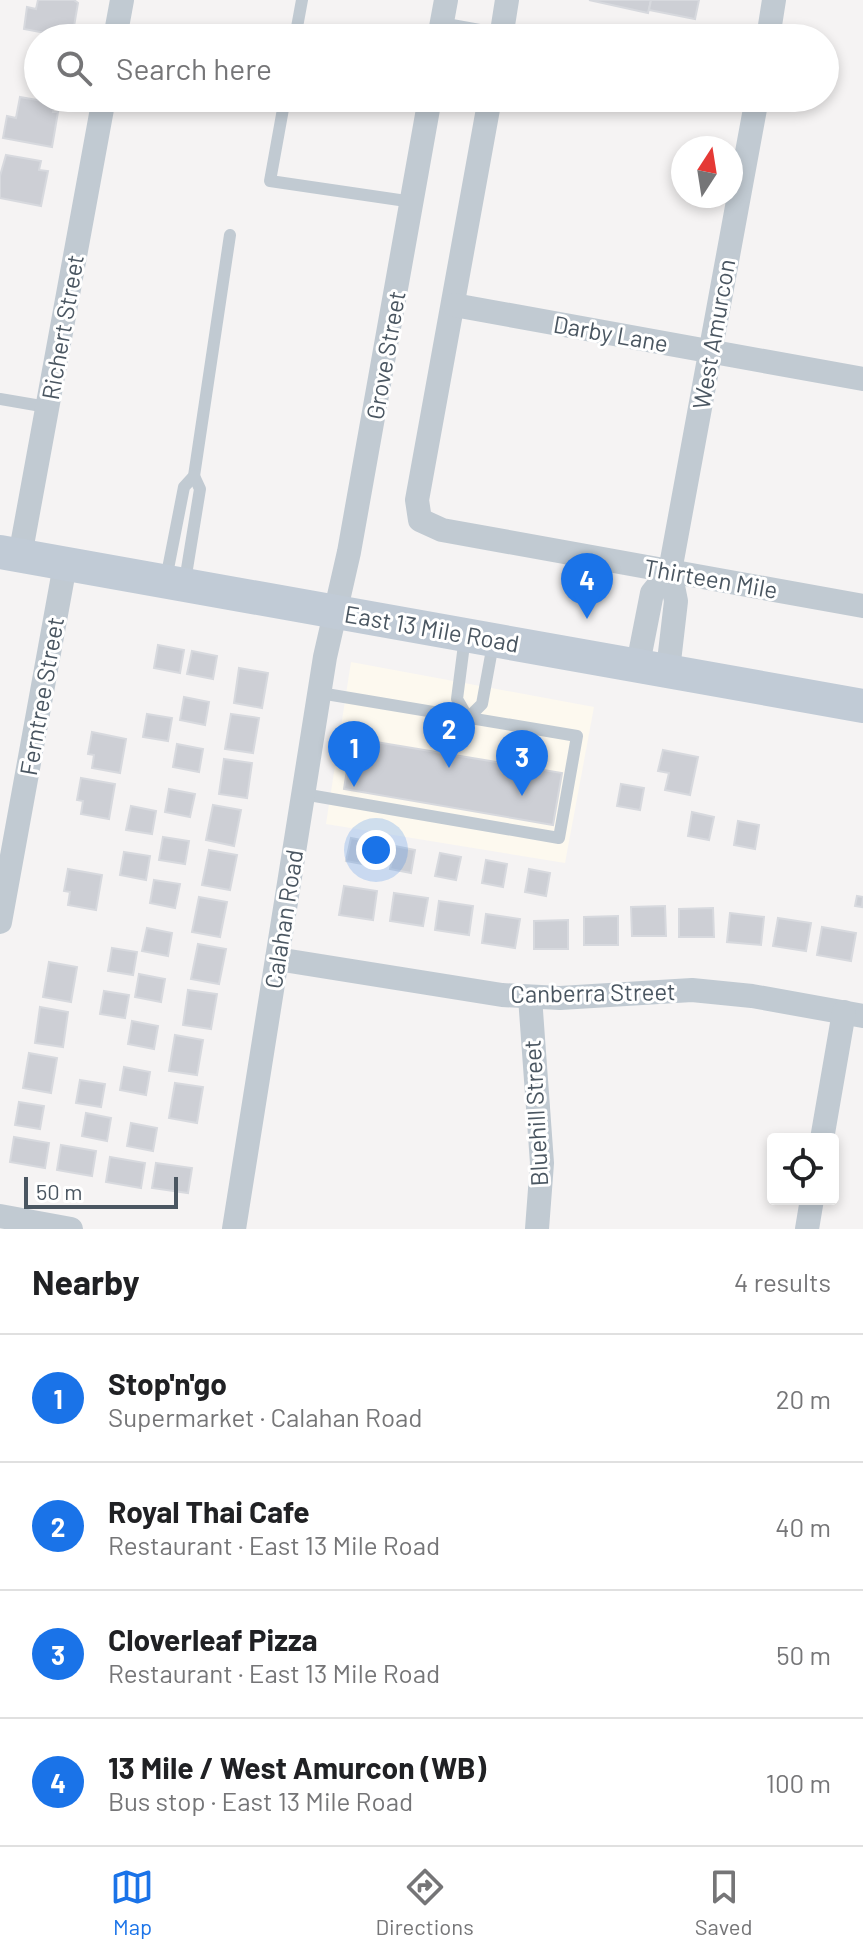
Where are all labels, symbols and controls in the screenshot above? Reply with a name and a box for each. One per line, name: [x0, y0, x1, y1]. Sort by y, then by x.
search box: [24, 24, 839, 112]
icon: search: [52, 46, 96, 90]
text: Search here: [116, 50, 272, 86]
north arrow: [671, 136, 743, 208]
street label: Richert Street: [35, 252, 89, 402]
street label: West Amurcon: [686, 257, 740, 411]
street label: Grove Street: [359, 288, 411, 422]
street label: Darby Lane: [551, 309, 671, 357]
street label: Thirteen Mile: [642, 552, 780, 604]
pin: 4: [561, 553, 613, 619]
street label: East 13 Mile Road: [342, 598, 522, 658]
street label: Ferntree Street: [13, 614, 69, 778]
pin: 2: [423, 702, 475, 768]
pin: 1: [328, 721, 380, 787]
pin: 3: [496, 730, 548, 796]
your location: [356, 830, 396, 870]
street label: Calahan Road: [258, 847, 308, 991]
street label: Canberra Street: [510, 976, 676, 1008]
street label: Bluehill Street: [517, 1039, 553, 1187]
map controls: [767, 1133, 839, 1205]
button: locate: [767, 1133, 839, 1205]
scale bar: [24, 1173, 178, 1209]
text: 50 m: [36, 1178, 82, 1204]
text: Nearby: [32, 1261, 140, 1302]
text: 4 results: [734, 1266, 831, 1297]
text: Stop'n'go: [108, 1365, 227, 1401]
text: 1: [53, 1383, 63, 1414]
text: 20 m: [776, 1383, 831, 1414]
text: Supermarket · Calahan Road: [108, 1401, 423, 1432]
text: Royal Thai Cafe: [108, 1493, 310, 1529]
text: 2: [51, 1511, 65, 1542]
text: 40 m: [775, 1511, 831, 1542]
text: Restaurant · East 13 Mile Road: [108, 1529, 440, 1560]
text: Cloverleaf Pizza: [108, 1621, 318, 1657]
text: 3: [51, 1639, 65, 1670]
text: 50 m: [776, 1639, 831, 1670]
text: Restaurant · East 13 Mile Road: [108, 1657, 440, 1688]
text: 13 Mile / West Amurcon (WB): [108, 1749, 486, 1785]
text: 4: [50, 1767, 66, 1798]
text: 100 m: [766, 1767, 831, 1798]
text: Bus stop · East 13 Mile Road: [108, 1785, 413, 1816]
tab: Map: [110, 1865, 154, 1939]
tab: Directions: [375, 1865, 474, 1939]
tab: Saved: [695, 1865, 752, 1939]

